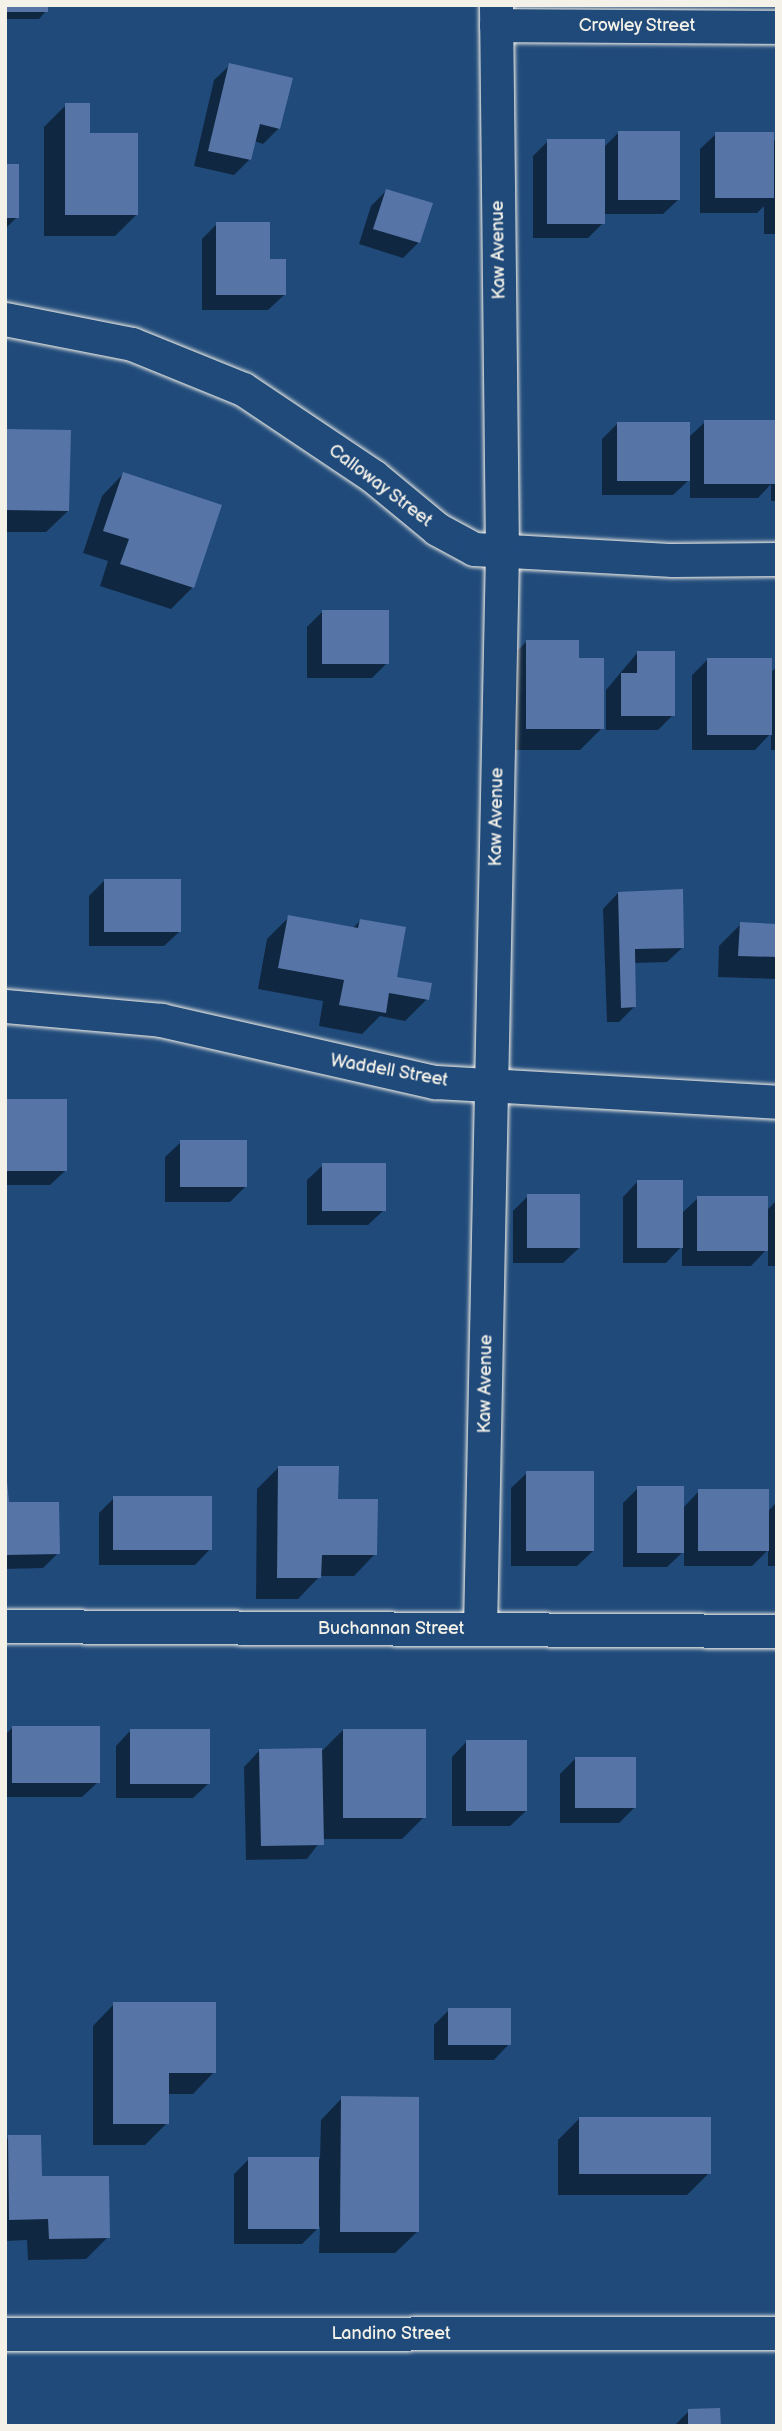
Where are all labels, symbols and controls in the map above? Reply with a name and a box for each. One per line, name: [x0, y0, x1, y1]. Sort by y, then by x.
street label: Crowley Street: [578, 15, 696, 37]
street label: Kaw Avenue: [487, 200, 511, 300]
street label: Calloway Street: [323, 440, 437, 532]
street label: Kaw Avenue: [485, 767, 509, 867]
street label: Waddell Street: [328, 1050, 450, 1092]
street label: Kaw Avenue: [474, 1334, 498, 1434]
street label: Buchannan Street: [317, 1618, 465, 1640]
street label: Landino Street: [331, 2323, 451, 2345]

